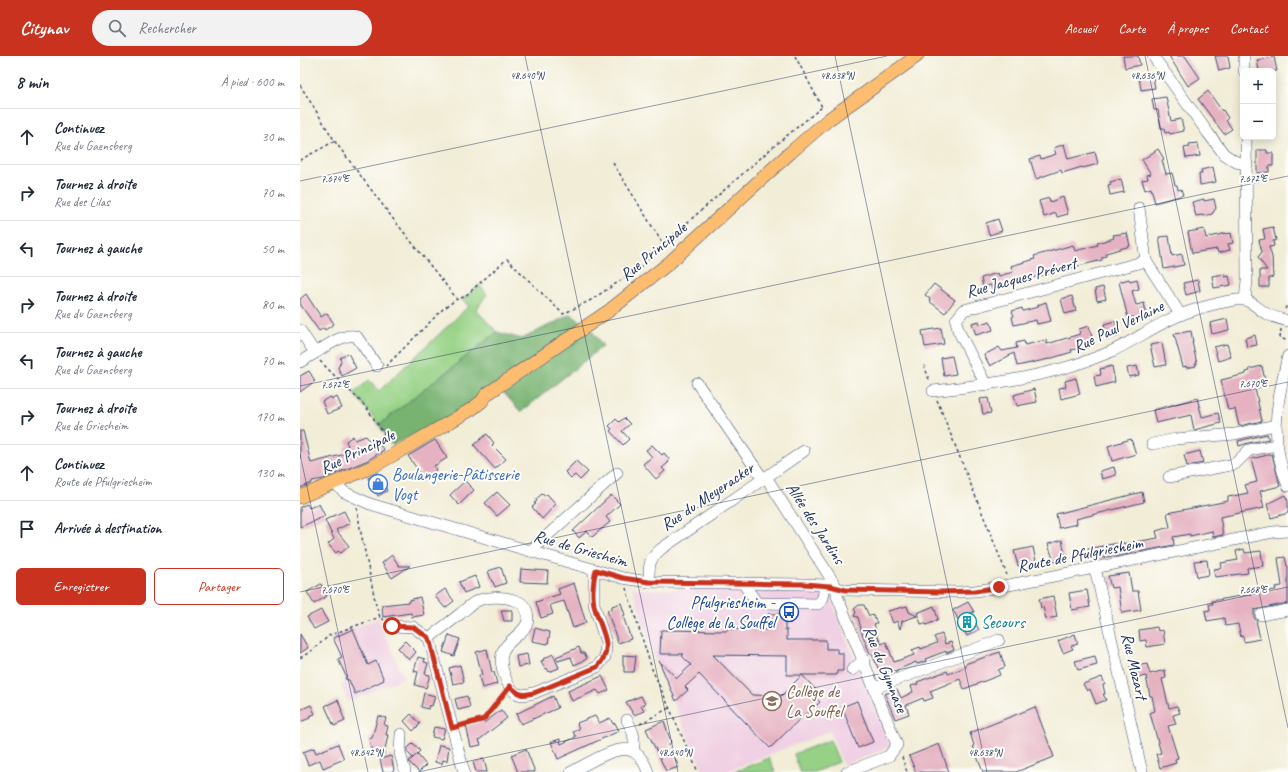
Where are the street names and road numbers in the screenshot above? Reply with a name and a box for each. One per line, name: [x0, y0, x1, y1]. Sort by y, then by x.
street label: Rue Principale: [616, 217, 692, 285]
street label: Rue Jacques Prévert: [964, 252, 1081, 302]
street label: Rue Paul Verlaine: [1070, 295, 1168, 357]
street label: Rue Principale: [317, 424, 399, 478]
street label: Rue du Meyeracker: [657, 457, 759, 535]
street label: Allée des Jardins: [781, 478, 851, 570]
street label: Rue de Griesheim: [531, 525, 632, 572]
street label: Route de Pfulgriesheim: [1016, 532, 1145, 577]
street label: Rue du Gymnase: [859, 623, 913, 717]
street label: Rue Mozart: [1117, 631, 1153, 704]

